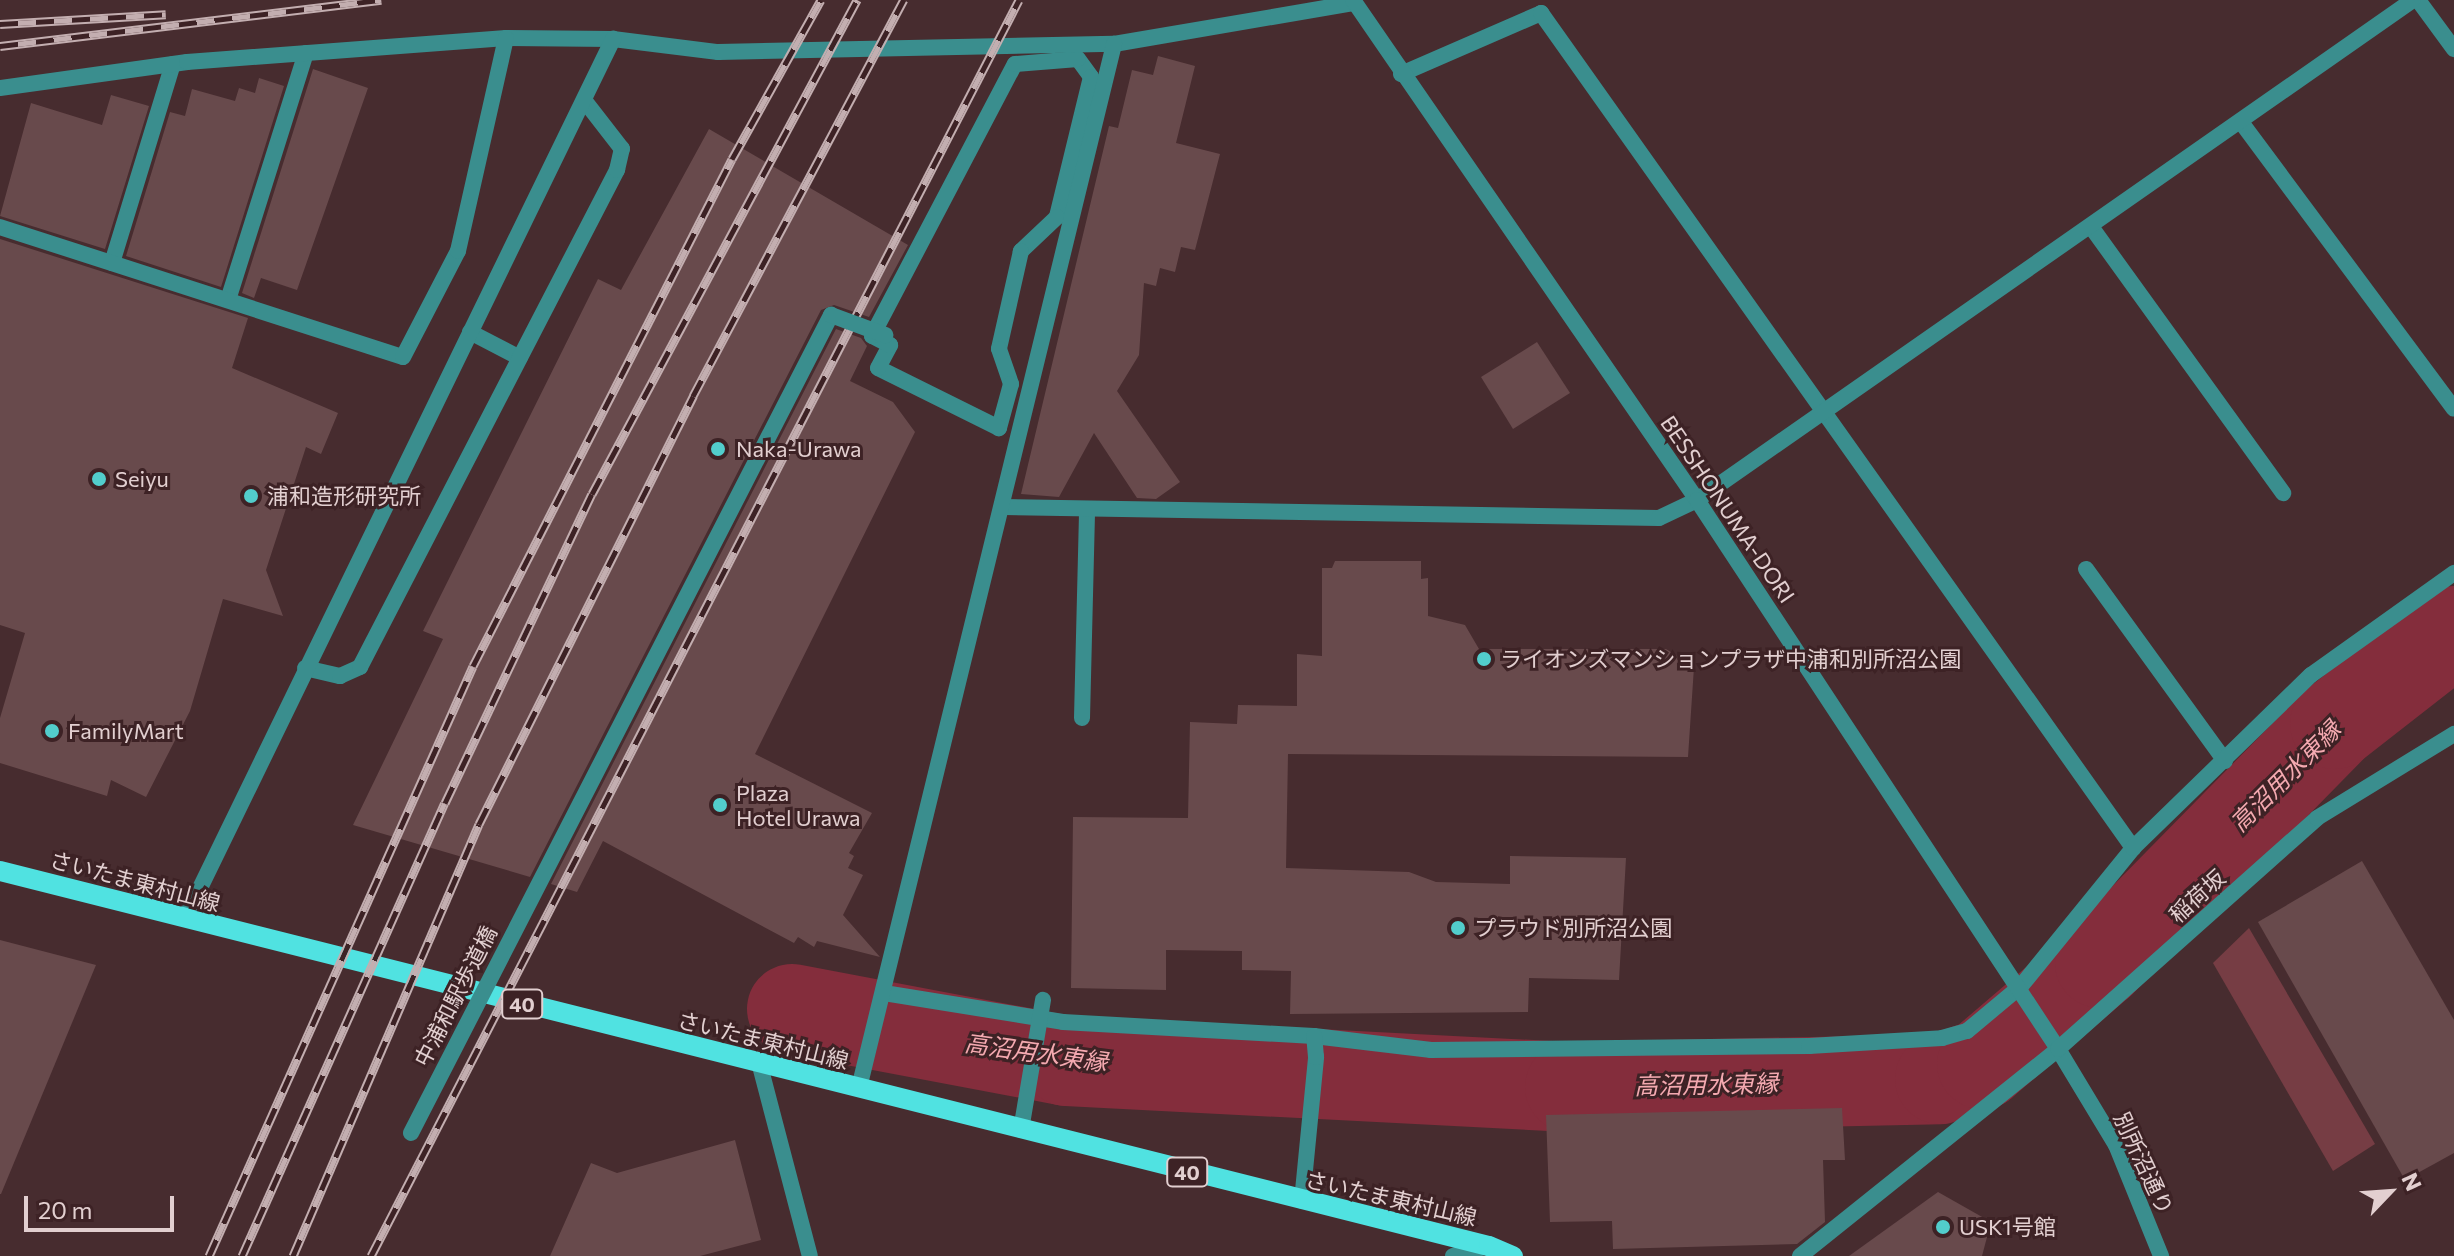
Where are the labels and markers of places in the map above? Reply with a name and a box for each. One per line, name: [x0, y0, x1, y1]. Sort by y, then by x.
place label: Naka-Urawa: [736, 436, 862, 462]
marker: Naka-Urawa: [707, 438, 729, 460]
place label: Seiyu: [115, 466, 169, 492]
marker: Seiyu: [90, 470, 108, 488]
place label: 浦和造形研究所: [267, 483, 421, 509]
marker: 浦和造形研究所: [242, 487, 260, 505]
place label: ライオンズマンションプラザ中浦和別所沼公園: [1500, 646, 1962, 672]
marker: ライオンズマンションプラザ中浦和別所沼公園: [1475, 650, 1493, 668]
place label: FamilyMart: [68, 718, 184, 744]
marker: FamilyMart: [43, 722, 61, 740]
place label: Plaza Hotel Urawa: [736, 779, 861, 830]
marker: Plaza Hotel Urawa: [711, 796, 729, 814]
place label: プラウド別所沼公園: [1474, 915, 1672, 941]
marker: プラウド別所沼公園: [1449, 919, 1467, 937]
place label: USK1号館: [1959, 1214, 2056, 1240]
marker: USK1号館: [1934, 1218, 1952, 1236]

